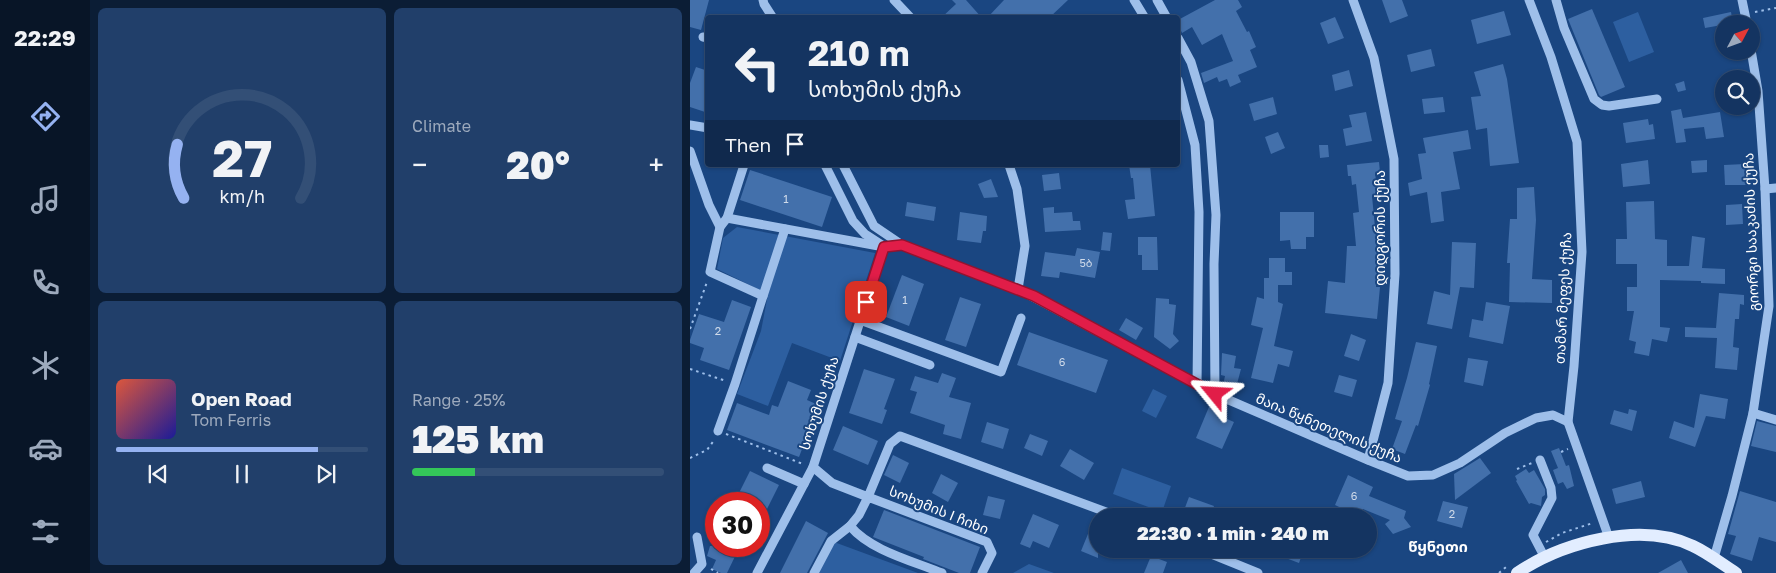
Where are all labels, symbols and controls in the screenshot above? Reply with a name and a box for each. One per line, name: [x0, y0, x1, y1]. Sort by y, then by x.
north arrow: [1715, 15, 1760, 60]
map controls: [1715, 15, 1760, 115]
text: 22:29: [14, 24, 76, 51]
text: 210 m: [808, 32, 910, 74]
icon: left: [725, 35, 790, 100]
button: search: [1715, 70, 1760, 115]
text: სოხუმის ქუჩა: [808, 75, 962, 102]
icon: directions: [28, 99, 63, 134]
text: Climate: [412, 116, 471, 136]
text: 27: [212, 126, 272, 188]
icon: arrive: [781, 130, 809, 158]
text: Then: [725, 133, 771, 156]
text: 20°: [506, 142, 570, 187]
text: −: [412, 148, 427, 181]
text: +: [649, 148, 664, 181]
street label: გიორგი სააკაძის ქუჩა: [1739, 152, 1763, 312]
street label: დიდგორის ქუჩა: [1371, 170, 1389, 286]
icon: music: [28, 182, 63, 217]
text: km/h: [219, 185, 265, 207]
house number: 1: [783, 192, 789, 205]
street label: თამარ მეფეს ქუჩა: [1551, 232, 1575, 364]
house number: 5ბ: [1079, 256, 1093, 269]
icon: phone: [28, 265, 63, 300]
pin: [845, 281, 887, 323]
icon: arrive: [852, 288, 880, 316]
house number: 1: [902, 293, 908, 306]
house number: 2: [715, 324, 721, 337]
icon: climate: [28, 348, 63, 383]
street label: სოხუმის ქუჩა: [795, 354, 843, 452]
house number: 6: [1059, 355, 1066, 368]
position arrow: [1188, 367, 1240, 419]
text: Open Road: [191, 387, 292, 410]
street label: მაია წყნეთელის ქუჩა: [1253, 389, 1405, 467]
text: Range · 25%: [412, 390, 506, 410]
text: Tom Ferris: [191, 410, 271, 430]
text: 125 km: [412, 416, 544, 461]
icon: car: [28, 431, 63, 466]
icon: previous: [144, 460, 172, 488]
icon: pause: [228, 460, 256, 488]
icon: next: [312, 460, 340, 488]
street label: სოხუმის I ჩიხი: [887, 482, 991, 538]
house number: 6: [1351, 489, 1358, 502]
speed limit sign: 30: [705, 492, 770, 557]
house number: 2: [1449, 507, 1455, 520]
icon: filters: [28, 514, 63, 549]
text: 22:30 · 1 min · 240 m: [1137, 521, 1329, 544]
district label: წყნეთი: [1408, 537, 1468, 556]

